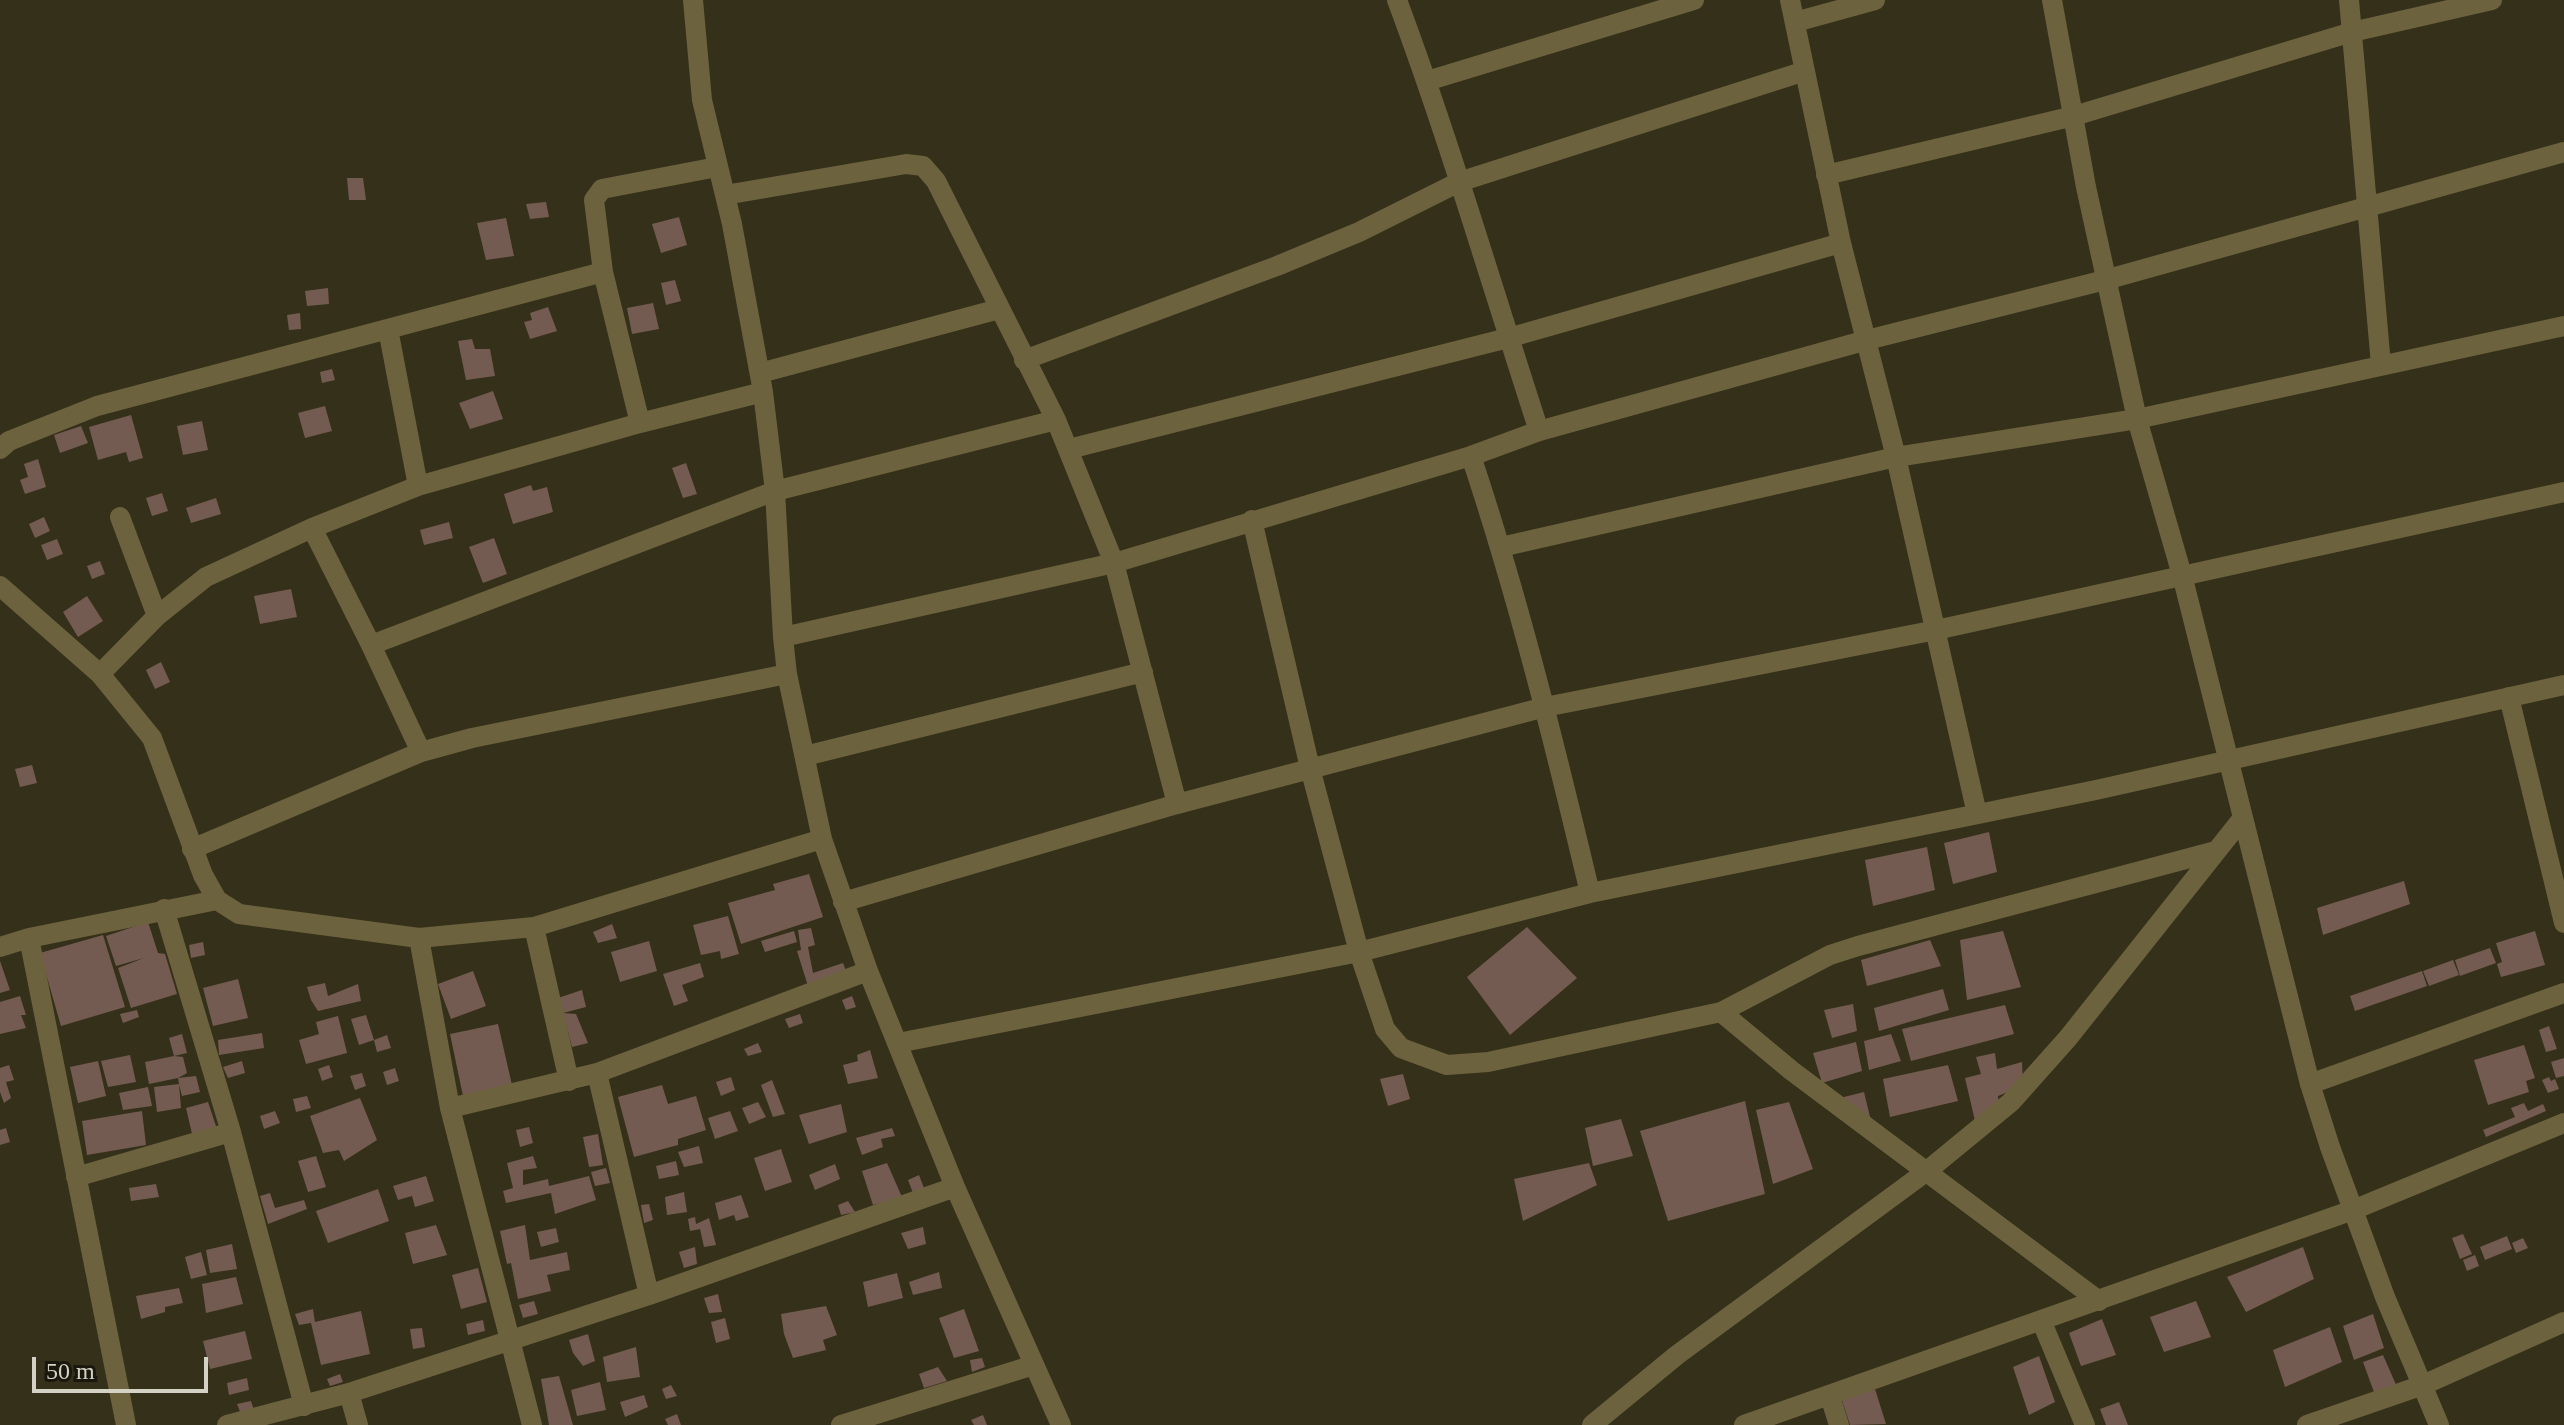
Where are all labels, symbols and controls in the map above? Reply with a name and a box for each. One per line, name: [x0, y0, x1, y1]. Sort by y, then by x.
scale bar: [36, 1341, 212, 1391]
text: 50 m: [46, 1358, 95, 1384]

